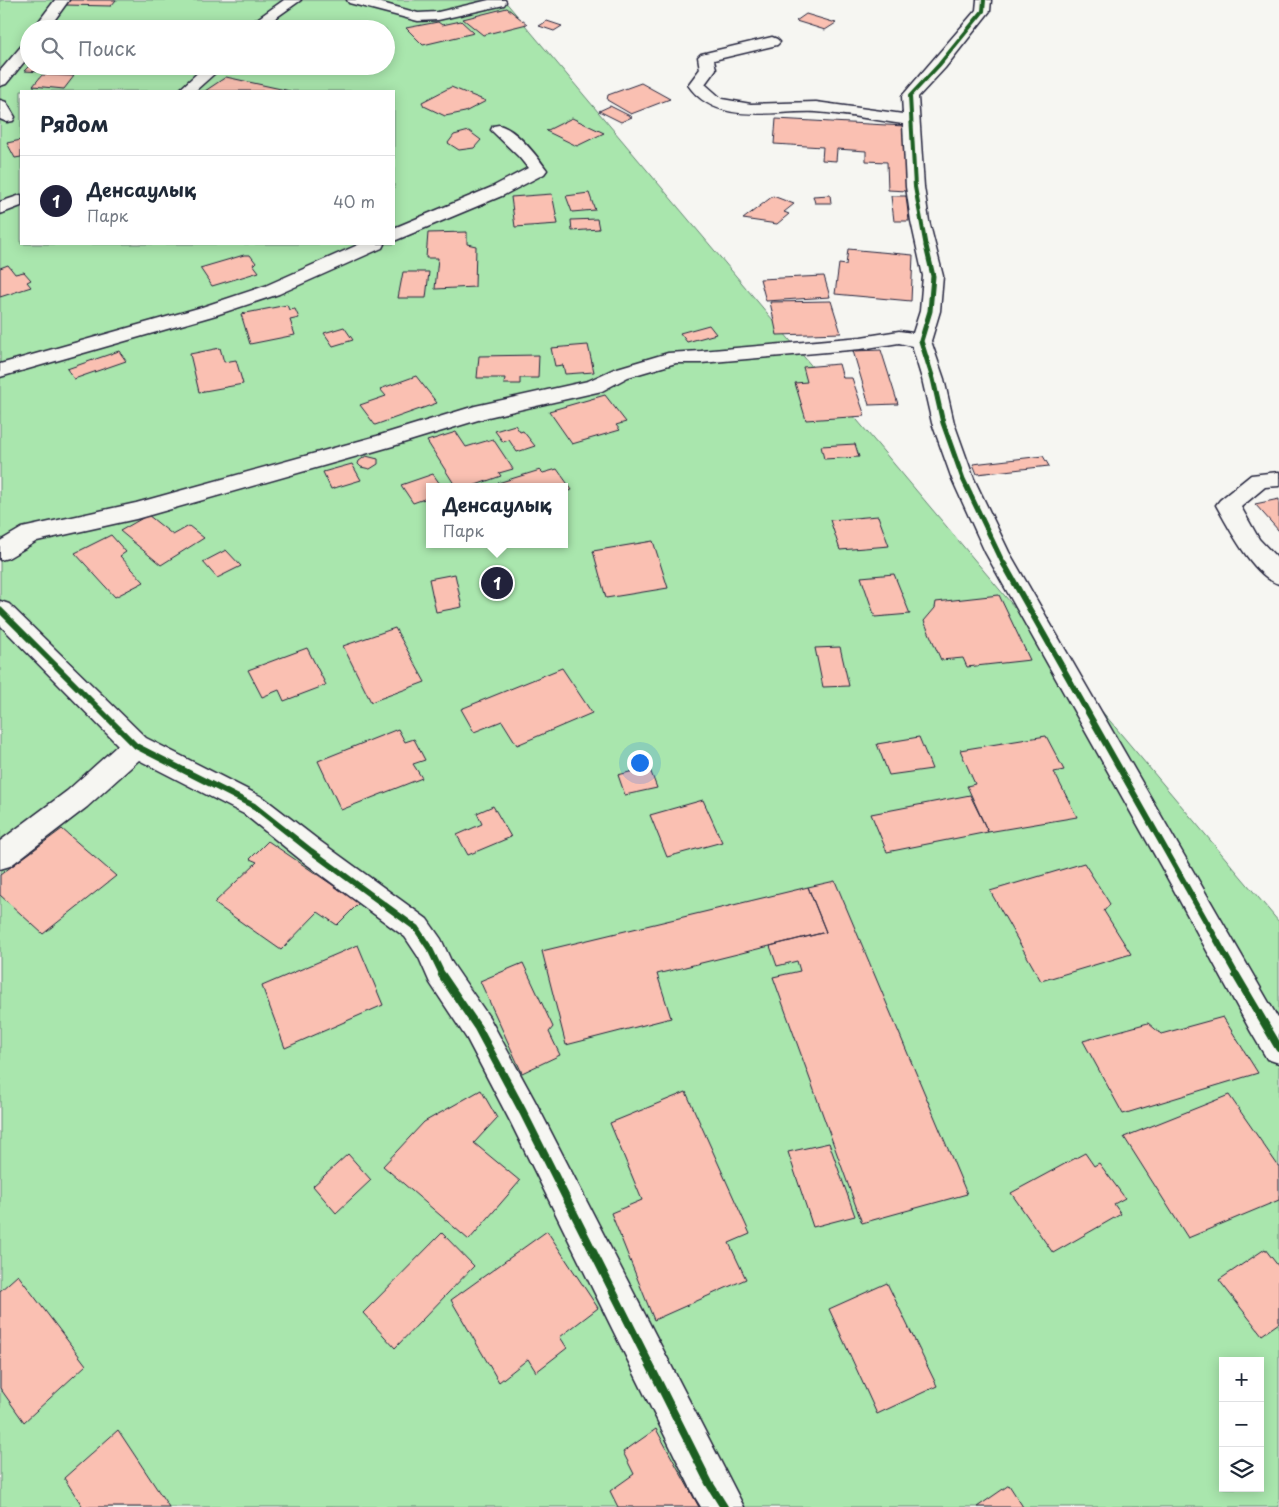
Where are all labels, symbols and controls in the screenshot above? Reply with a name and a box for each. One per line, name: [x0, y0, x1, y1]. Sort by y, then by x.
search box: [20, 20, 395, 75]
icon: search: [38, 34, 66, 62]
text: Поиск: [78, 34, 136, 62]
text: Рядом: [40, 107, 108, 139]
text: Денсаулық: [87, 175, 196, 203]
text: 1: [52, 189, 60, 213]
text: 40 m: [333, 189, 375, 213]
text: Парк: [87, 203, 128, 227]
popup: [426, 483, 568, 548]
text: Денсаулық: [443, 490, 551, 518]
text: Парк: [443, 518, 484, 542]
pin: 1: [481, 564, 513, 602]
your location: [627, 750, 653, 776]
map controls: [1219, 1357, 1264, 1492]
button: +: [1219, 1357, 1264, 1402]
button: −: [1219, 1402, 1264, 1447]
button: layers: [1219, 1447, 1264, 1492]

